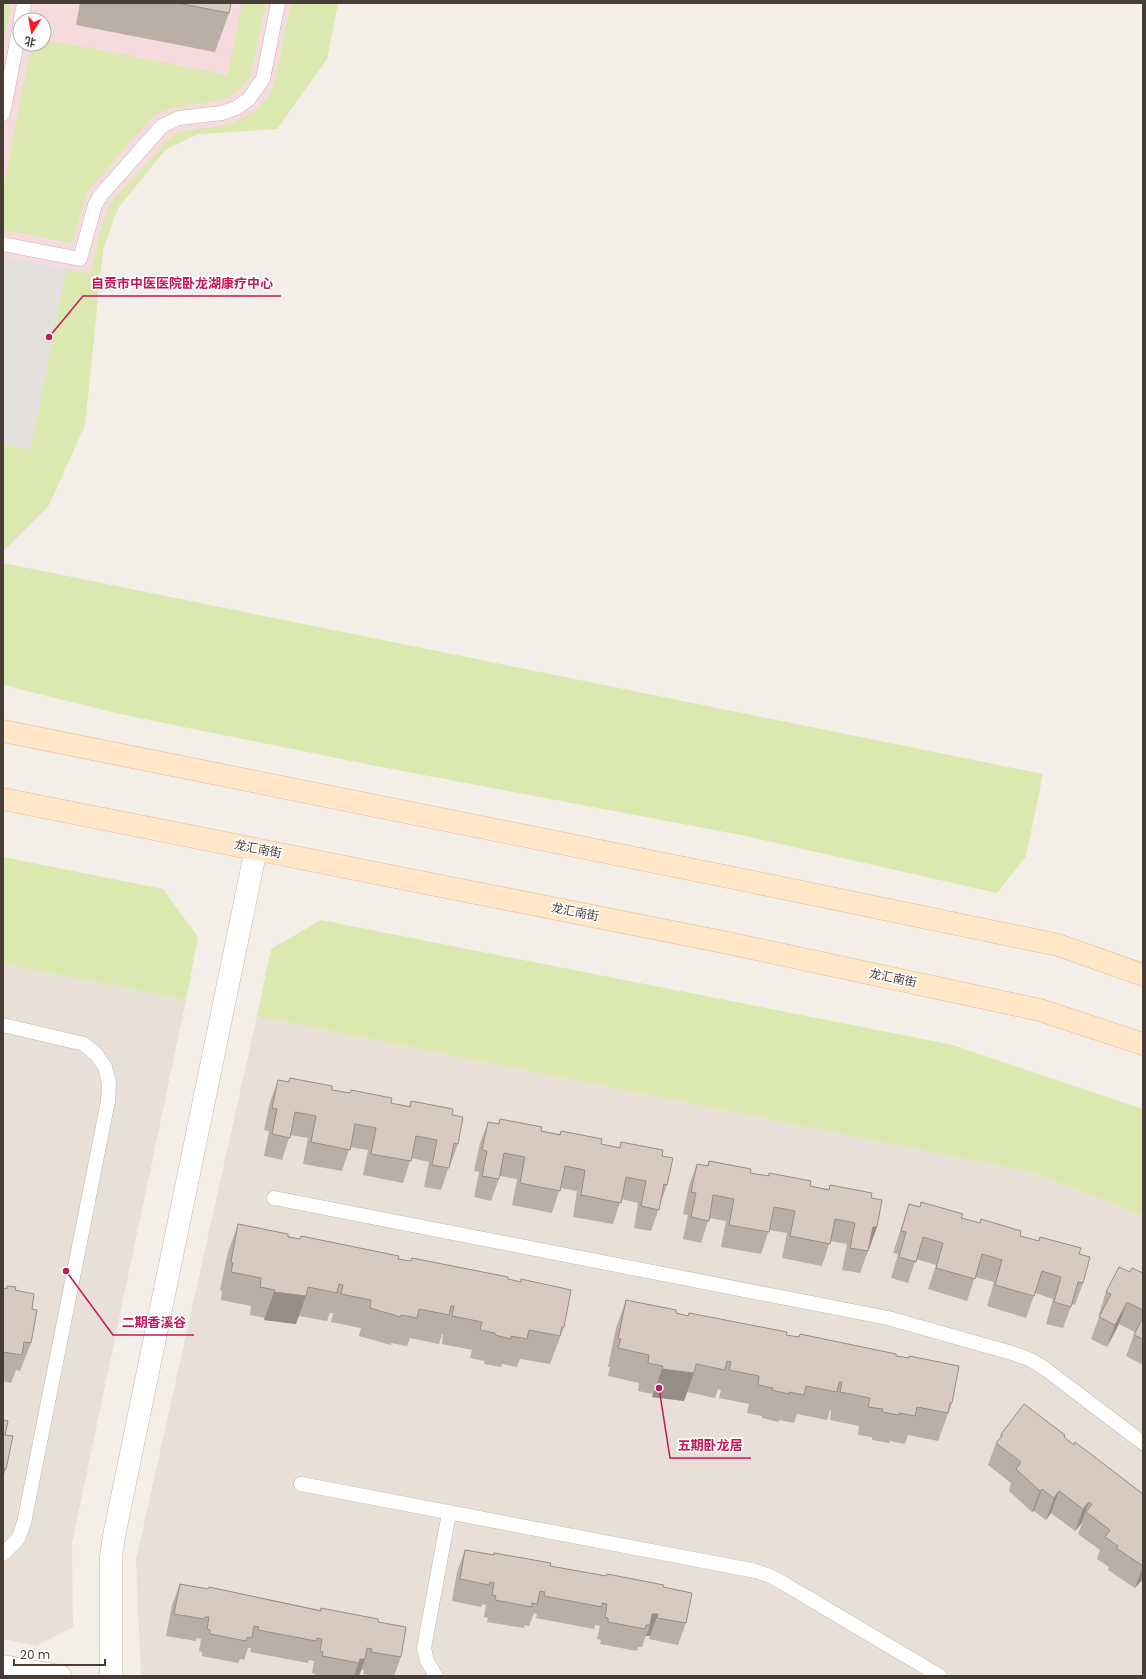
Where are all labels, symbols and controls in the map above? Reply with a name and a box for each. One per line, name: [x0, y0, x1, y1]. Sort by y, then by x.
north arrow: [12, 12, 52, 52]
text: 北: [23, 33, 37, 51]
callout: 自贡市中医医院卧龙湖康疗中心: [83, 271, 281, 296]
text: 自贡市中医医院卧龙湖康疗中心: [91, 274, 273, 293]
street label: 龙汇南街: [233, 836, 283, 861]
street label: 龙汇南街: [550, 899, 600, 924]
street label: 龙汇南街: [868, 964, 918, 991]
callout: 二期香溪谷: [113, 1310, 194, 1335]
text: 二期香溪谷: [121, 1313, 187, 1332]
callout: 五期卧龙居: [670, 1433, 751, 1458]
text: 五期卧龙居: [677, 1436, 743, 1455]
scale bar: [14, 1641, 105, 1667]
text: 20 m: [20, 1646, 50, 1663]

